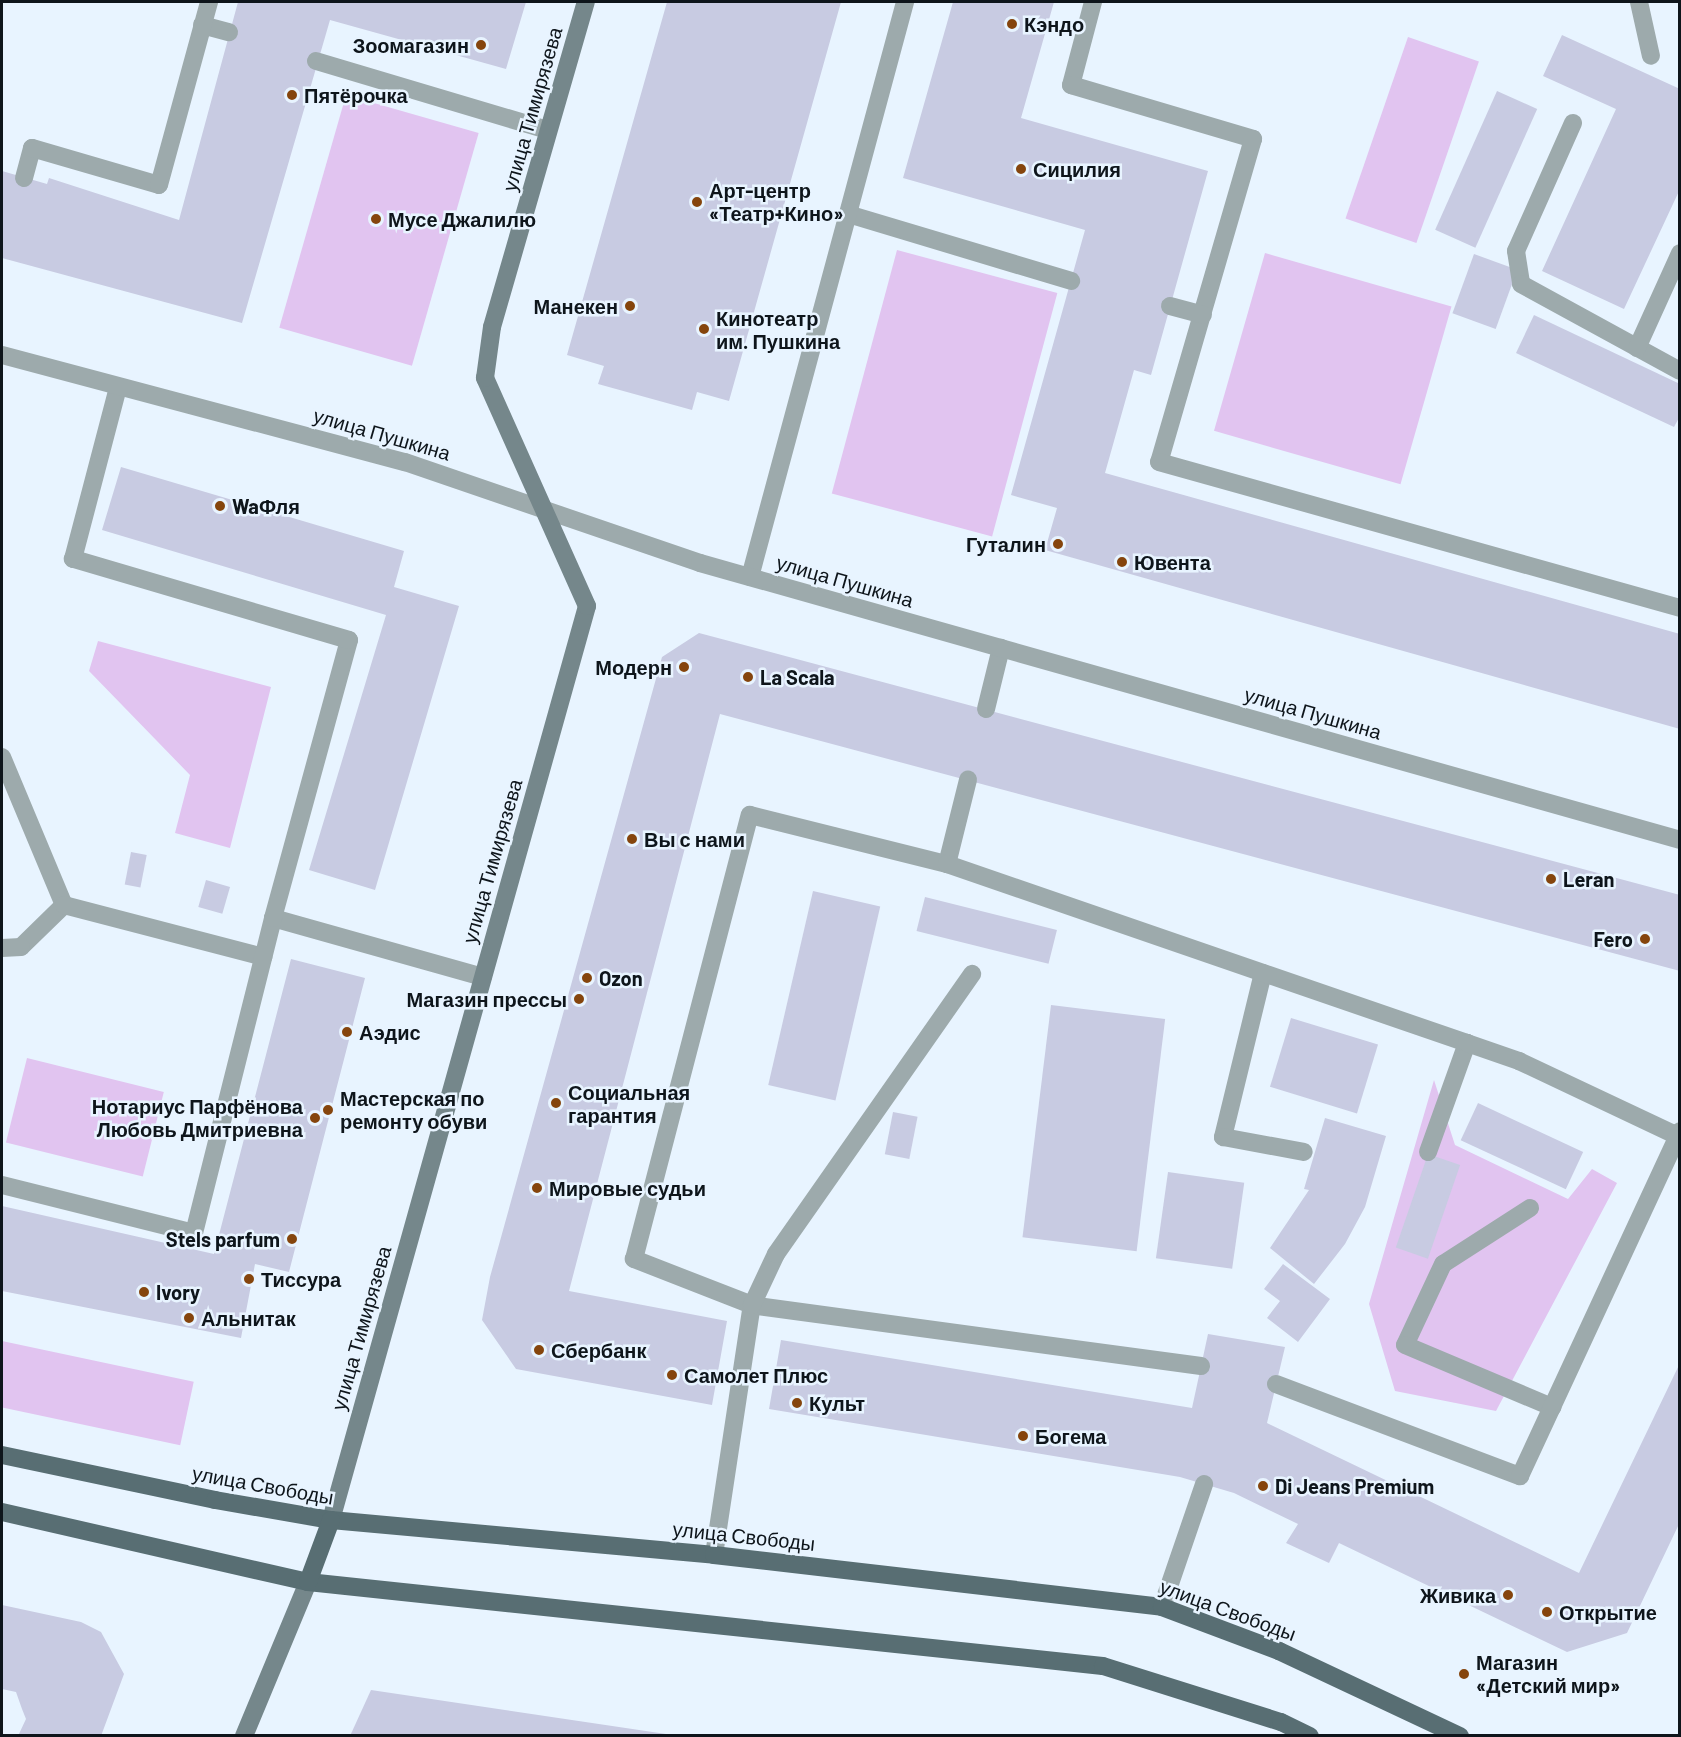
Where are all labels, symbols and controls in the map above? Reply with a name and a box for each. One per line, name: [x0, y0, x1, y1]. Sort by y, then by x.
place label: Кэндо: [1024, 12, 1084, 36]
marker: Кэндо: [1005, 17, 1019, 31]
street label: улица Тимирязева: [497, 24, 567, 194]
place label: Зоомагазин: [353, 33, 469, 57]
marker: Зоомагазин: [474, 38, 488, 52]
place label: Пятёрочка: [304, 83, 408, 107]
marker: Пятёрочка: [285, 88, 299, 102]
place label: Сицилия: [1033, 157, 1121, 181]
marker: Сицилия: [1014, 162, 1028, 176]
place label: Арт-центр «Театр+Кино»: [709, 178, 843, 225]
marker: Арт-центр «Театр+Кино»: [690, 195, 704, 209]
place label: Мусе Джалилю: [388, 207, 536, 231]
marker: Мусе Джалилю: [369, 212, 383, 226]
place label: Манекен: [534, 294, 618, 318]
marker: Манекен: [623, 299, 637, 313]
place label: Кинотеатр им. Пушкина: [716, 306, 840, 353]
marker: Кинотеатр им. Пушкина: [697, 322, 711, 336]
street label: улица Пушкина: [311, 403, 453, 465]
place label: WaФля: [232, 494, 300, 518]
marker: WaФля: [213, 499, 227, 513]
place label: Гуталин: [966, 532, 1046, 556]
marker: Гуталин: [1051, 537, 1065, 551]
street label: улица Пушкина: [774, 550, 916, 612]
place label: Ювента: [1134, 550, 1211, 574]
marker: Ювента: [1115, 555, 1129, 569]
place label: Модерн: [595, 655, 672, 679]
marker: Модерн: [677, 660, 691, 674]
place label: La Scala: [760, 665, 835, 689]
marker: La Scala: [741, 670, 755, 684]
street label: улица Пушкина: [1242, 682, 1384, 744]
street label: улица Тимирязева: [457, 776, 527, 946]
place label: Вы с нами: [644, 827, 745, 851]
marker: Вы с нами: [625, 832, 639, 846]
place label: Leran: [1563, 867, 1614, 891]
marker: Leran: [1544, 872, 1558, 886]
place label: Fero: [1594, 927, 1633, 951]
marker: Fero: [1638, 932, 1652, 946]
place label: Ozon: [599, 966, 643, 990]
marker: Ozon: [580, 971, 594, 985]
place label: Магазин прессы: [406, 987, 567, 1011]
marker: Магазин прессы: [572, 992, 586, 1006]
place label: Аэдис: [359, 1020, 421, 1044]
marker: Аэдис: [340, 1025, 354, 1039]
place label: Социальная гарантия: [568, 1080, 690, 1127]
place label: Мастерская по ремонту обуви: [340, 1086, 487, 1133]
place label: Нотариус Парфёнова Любовь Дмитриевна: [92, 1094, 303, 1141]
marker: Социальная гарантия: [549, 1096, 563, 1110]
marker: Мастерская по ремонту обуви: [321, 1103, 335, 1117]
marker: Нотариус Парфёнова Любовь Дмитриевна: [308, 1111, 322, 1125]
place label: Мировые судьи: [549, 1176, 706, 1200]
marker: Мировые судьи: [530, 1181, 544, 1195]
place label: Stels parfum: [166, 1227, 280, 1251]
marker: Stels parfum: [285, 1232, 299, 1246]
street label: улица Тимирязева: [326, 1243, 396, 1413]
place label: Тиссура: [261, 1267, 341, 1291]
marker: Тиссура: [242, 1272, 256, 1286]
place label: Ivory: [156, 1280, 200, 1304]
marker: Ivory: [137, 1285, 151, 1299]
place label: Альнитак: [201, 1306, 296, 1330]
marker: Альнитак: [182, 1311, 196, 1325]
place label: Сбербанк: [551, 1338, 646, 1362]
marker: Сбербанк: [532, 1343, 546, 1357]
place label: Самолет Плюс: [684, 1363, 828, 1387]
marker: Самолет Плюс: [665, 1368, 679, 1382]
place label: Культ: [809, 1391, 865, 1415]
marker: Культ: [790, 1396, 804, 1410]
place label: Богема: [1035, 1424, 1106, 1448]
marker: Богема: [1016, 1429, 1030, 1443]
street label: улица Свободы: [190, 1461, 336, 1509]
place label: Di Jeans Premium: [1275, 1474, 1434, 1498]
marker: Di Jeans Premium: [1256, 1479, 1270, 1493]
street label: улица Свободы: [672, 1517, 816, 1555]
street label: улица Свободы: [1157, 1574, 1299, 1646]
place label: Живика: [1420, 1583, 1496, 1607]
marker: Живика: [1501, 1588, 1515, 1602]
place label: Открытие: [1559, 1600, 1657, 1624]
marker: Открытие: [1540, 1605, 1554, 1619]
place label: Магазин «Детский мир»: [1476, 1650, 1620, 1697]
marker: Магазин «Детский мир»: [1457, 1667, 1471, 1681]

